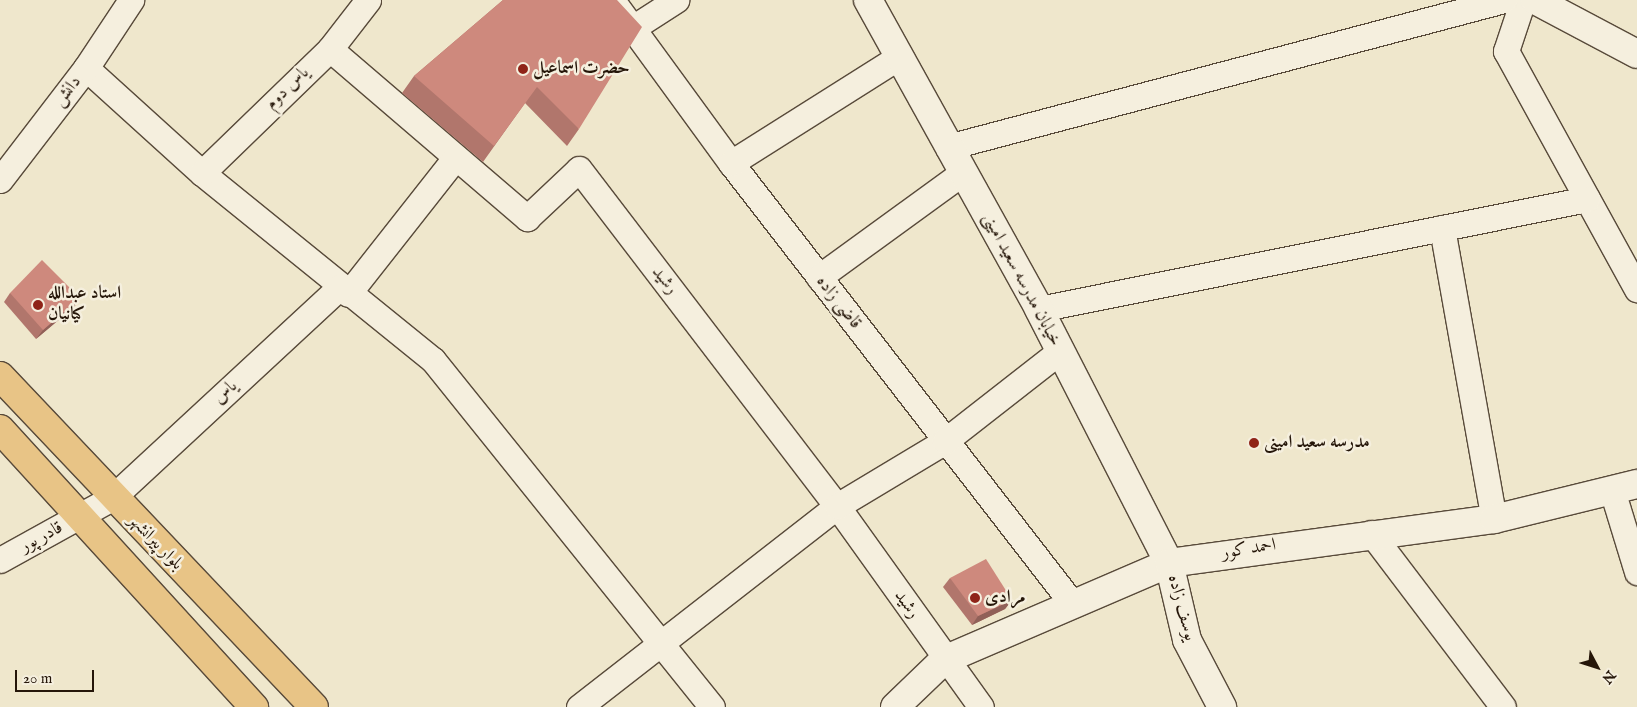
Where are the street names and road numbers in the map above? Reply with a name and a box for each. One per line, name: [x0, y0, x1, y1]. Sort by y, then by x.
street label: یاس دوم: [262, 63, 314, 115]
street label: دانش: [49, 72, 87, 112]
street label: خیابان مدرسه سعید امینی: [977, 210, 1065, 350]
street label: رشید: [646, 262, 682, 300]
street label: قاضی زاده: [810, 272, 866, 334]
street label: یاس: [209, 376, 243, 410]
street label: بلوار پیرانشهر: [123, 510, 187, 576]
street label: قادر پور: [17, 518, 67, 558]
street label: احمد کور: [1220, 535, 1278, 565]
street label: یوسف زاده: [1162, 573, 1200, 643]
street label: رشید: [888, 586, 924, 624]

